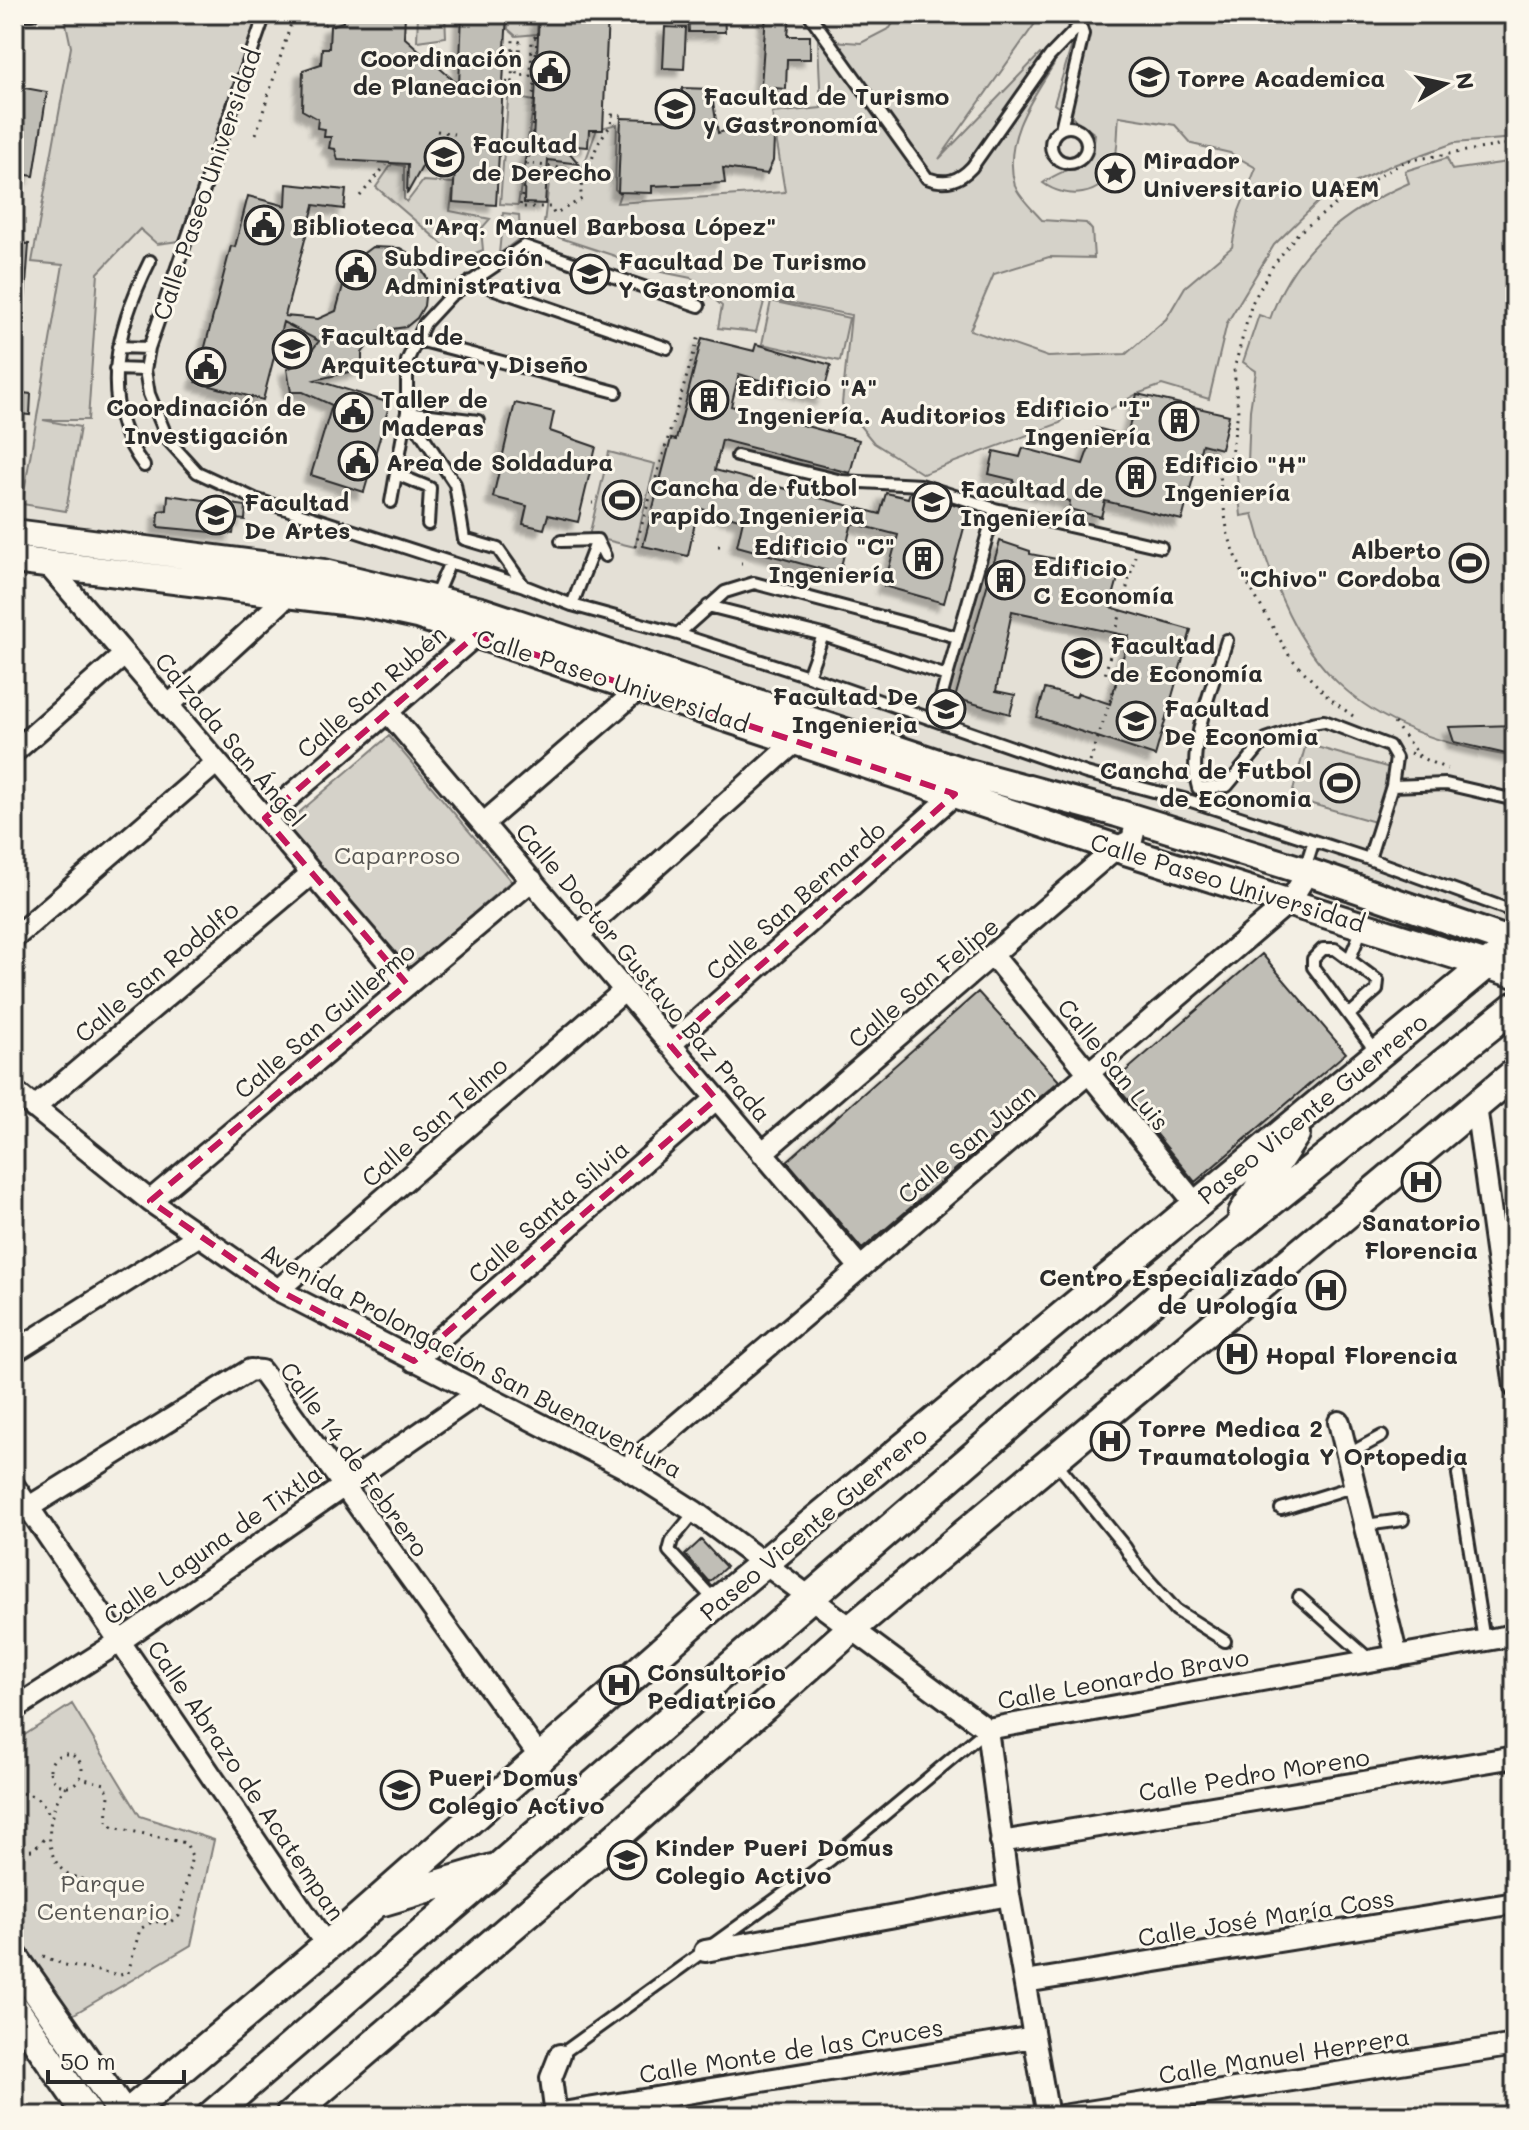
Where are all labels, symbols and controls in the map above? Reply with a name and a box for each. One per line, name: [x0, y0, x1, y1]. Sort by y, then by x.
place label: Coordinación de Planeacion: [353, 42, 522, 101]
street label: Calle Paseo Universidad: [145, 44, 267, 324]
north arrow: [1405, 44, 1485, 124]
public building icon: Coordinación de Planeacion: [529, 50, 571, 92]
school or university icon: Torre Academica: [1128, 56, 1170, 98]
place label: Torre Academica: [1177, 62, 1385, 93]
text: N: [1450, 70, 1481, 91]
place label: Facultad de Turismo y Gastronomía: [703, 80, 949, 139]
school or university icon: Facultad de Turismo y Gastronomía: [654, 88, 696, 130]
place label: Facultad de Derecho: [472, 128, 611, 187]
school or university icon: Facultad de Derecho: [423, 136, 465, 178]
place label: Mirador Universitario UAEM: [1143, 144, 1379, 203]
place icon: Mirador Universitario UAEM: [1094, 152, 1136, 194]
public building icon: Biblioteca "Arq. Manuel Barbosa López": [243, 204, 285, 246]
place label: Biblioteca "Arq. Manuel Barbosa López": [292, 210, 777, 241]
place label: Subdirección Administrativa: [384, 241, 561, 300]
place label: Facultad De Turismo Y Gastronomia: [618, 245, 866, 304]
public building icon: Subdirección Administrativa: [335, 249, 377, 291]
school or university icon: Facultad De Turismo Y Gastronomia: [569, 253, 611, 295]
place label: Facultad de Arquitectura y Diseño: [320, 320, 588, 379]
school or university icon: Facultad de Arquitectura y Diseño: [271, 328, 313, 370]
public building icon: Coordinación de Investigación: [185, 346, 227, 388]
place label: Edificio "A" Ingeniería. Auditorios: [737, 371, 1006, 430]
building icon: Edificio "A" Ingeniería. Auditorios: [688, 379, 730, 421]
place label: Taller de Maderas: [381, 383, 488, 442]
place label: Coordinación de Investigación: [106, 391, 306, 450]
public building icon: Taller de Maderas: [332, 391, 374, 433]
place label: Edificio "I" Ingeniería: [1015, 392, 1151, 451]
building icon: Edificio "I" Ingeniería: [1158, 400, 1200, 442]
public building icon: Area de Soldadura: [337, 440, 379, 482]
place label: Area de Soldadura: [386, 446, 613, 477]
place label: Edificio "H" Ingeniería: [1164, 448, 1307, 507]
building icon: Edificio "H" Ingeniería: [1115, 456, 1157, 498]
place label: Cancha de futbol rapido Ingenieria: [650, 471, 865, 530]
place label: Facultad de Ingeniería: [960, 473, 1103, 532]
sports icon: Cancha de futbol rapido Ingenieria: [601, 479, 643, 521]
school or university icon: Facultad de Ingeniería: [911, 481, 953, 523]
place label: Facultad De Artes: [244, 486, 350, 545]
school or university icon: Facultad De Artes: [195, 494, 237, 536]
place label: Edificio "C" Ingeniería: [753, 530, 895, 589]
place label: Alberto "Chivo" Cordoba: [1239, 534, 1441, 593]
building icon: Edificio "C" Ingeniería: [902, 538, 944, 580]
sports icon: Alberto "Chivo" Cordoba: [1448, 542, 1490, 584]
place label: Edificio C Economía: [1033, 551, 1174, 610]
building icon: Edificio C Economía: [984, 559, 1026, 601]
street label: Calle San Rubén: [290, 618, 452, 764]
street label: Calle Paseo Universidad: [473, 621, 753, 739]
place label: Facultad de Economía: [1110, 629, 1263, 688]
school or university icon: Facultad de Economía: [1061, 637, 1103, 679]
street label: Calzada San Ángel: [149, 645, 313, 833]
place label: Facultad De Ingenieria: [773, 680, 918, 739]
school or university icon: Facultad De Ingenieria: [925, 688, 967, 730]
place label: Facultad De Economia: [1164, 692, 1319, 751]
school or university icon: Facultad De Economia: [1115, 700, 1157, 742]
place label: Cancha de Futbol de Economia: [1100, 754, 1312, 813]
sports icon: Cancha de Futbol de Economia: [1319, 762, 1361, 804]
street label: Calle San Bernardo: [699, 814, 891, 986]
street label: Calle Doctor Gustavo Baz Prada: [510, 816, 778, 1128]
street label: Calle Paseo Universidad: [1087, 825, 1369, 939]
park label: Caparroso: [334, 839, 460, 870]
street label: Calle San Rodolfo: [68, 893, 244, 1049]
street label: Calle San Felipe: [841, 910, 1005, 1054]
street label: Calle San Guillermo: [227, 935, 421, 1105]
street label: Calle San Luis: [1051, 992, 1177, 1136]
street label: Paseo Vicente Guerrero: [1191, 1006, 1433, 1210]
street label: Calle San Telmo: [354, 1049, 514, 1193]
street label: Calle San Juan: [891, 1076, 1041, 1210]
street label: Calle Santa Silvia: [461, 1133, 635, 1289]
hospital icon: Sanatorio Florencia: [1400, 1161, 1442, 1203]
place label: Sanatorio Florencia: [1362, 1206, 1480, 1265]
street label: Avenida Prolongación San Buenaventura: [256, 1235, 688, 1485]
place label: Centro Especializado de Urología: [1039, 1261, 1298, 1320]
hospital icon: Centro Especializado de Urología: [1305, 1269, 1347, 1311]
hospital icon: Hopal Florencia: [1216, 1333, 1258, 1375]
place label: Hopal Florencia: [1265, 1339, 1458, 1370]
street label: Calle 14 de Febrero: [274, 1355, 436, 1563]
place label: Torre Medica 2 Traumatologia Y Ortopedia: [1138, 1412, 1468, 1471]
street label: Paseo Vicente Guerrero: [693, 1419, 933, 1627]
hospital icon: Torre Medica 2 Traumatologia Y Ortopedia: [1089, 1420, 1131, 1462]
street label: Calle Laguna de Tixtla: [97, 1457, 327, 1631]
street label: Calle Abrazo de Acatempan: [141, 1634, 353, 1926]
street label: Calle Leonardo Bravo: [995, 1641, 1251, 1715]
place label: Consultorio Pediatrico: [647, 1656, 786, 1715]
hospital icon: Consultorio Pediatrico: [598, 1664, 640, 1706]
street label: Calle Pedro Moreno: [1136, 1740, 1372, 1808]
place label: Pueri Domus Colegio Activo: [428, 1761, 604, 1820]
school or university icon: Pueri Domus Colegio Activo: [379, 1769, 421, 1811]
place label: Kinder Pueri Domus Colegio Activo: [655, 1831, 894, 1890]
school or university icon: Kinder Pueri Domus Colegio Activo: [606, 1839, 648, 1881]
park label: Parque Centenario: [37, 1867, 169, 1926]
street label: Calle José María Coss: [1136, 1881, 1396, 1953]
street label: Calle Monte de las Cruces: [637, 2011, 945, 2089]
street label: Calle Manuel Herrera: [1156, 2020, 1412, 2090]
scale bar: [48, 2034, 184, 2084]
text: 50 m: [60, 2045, 116, 2076]

